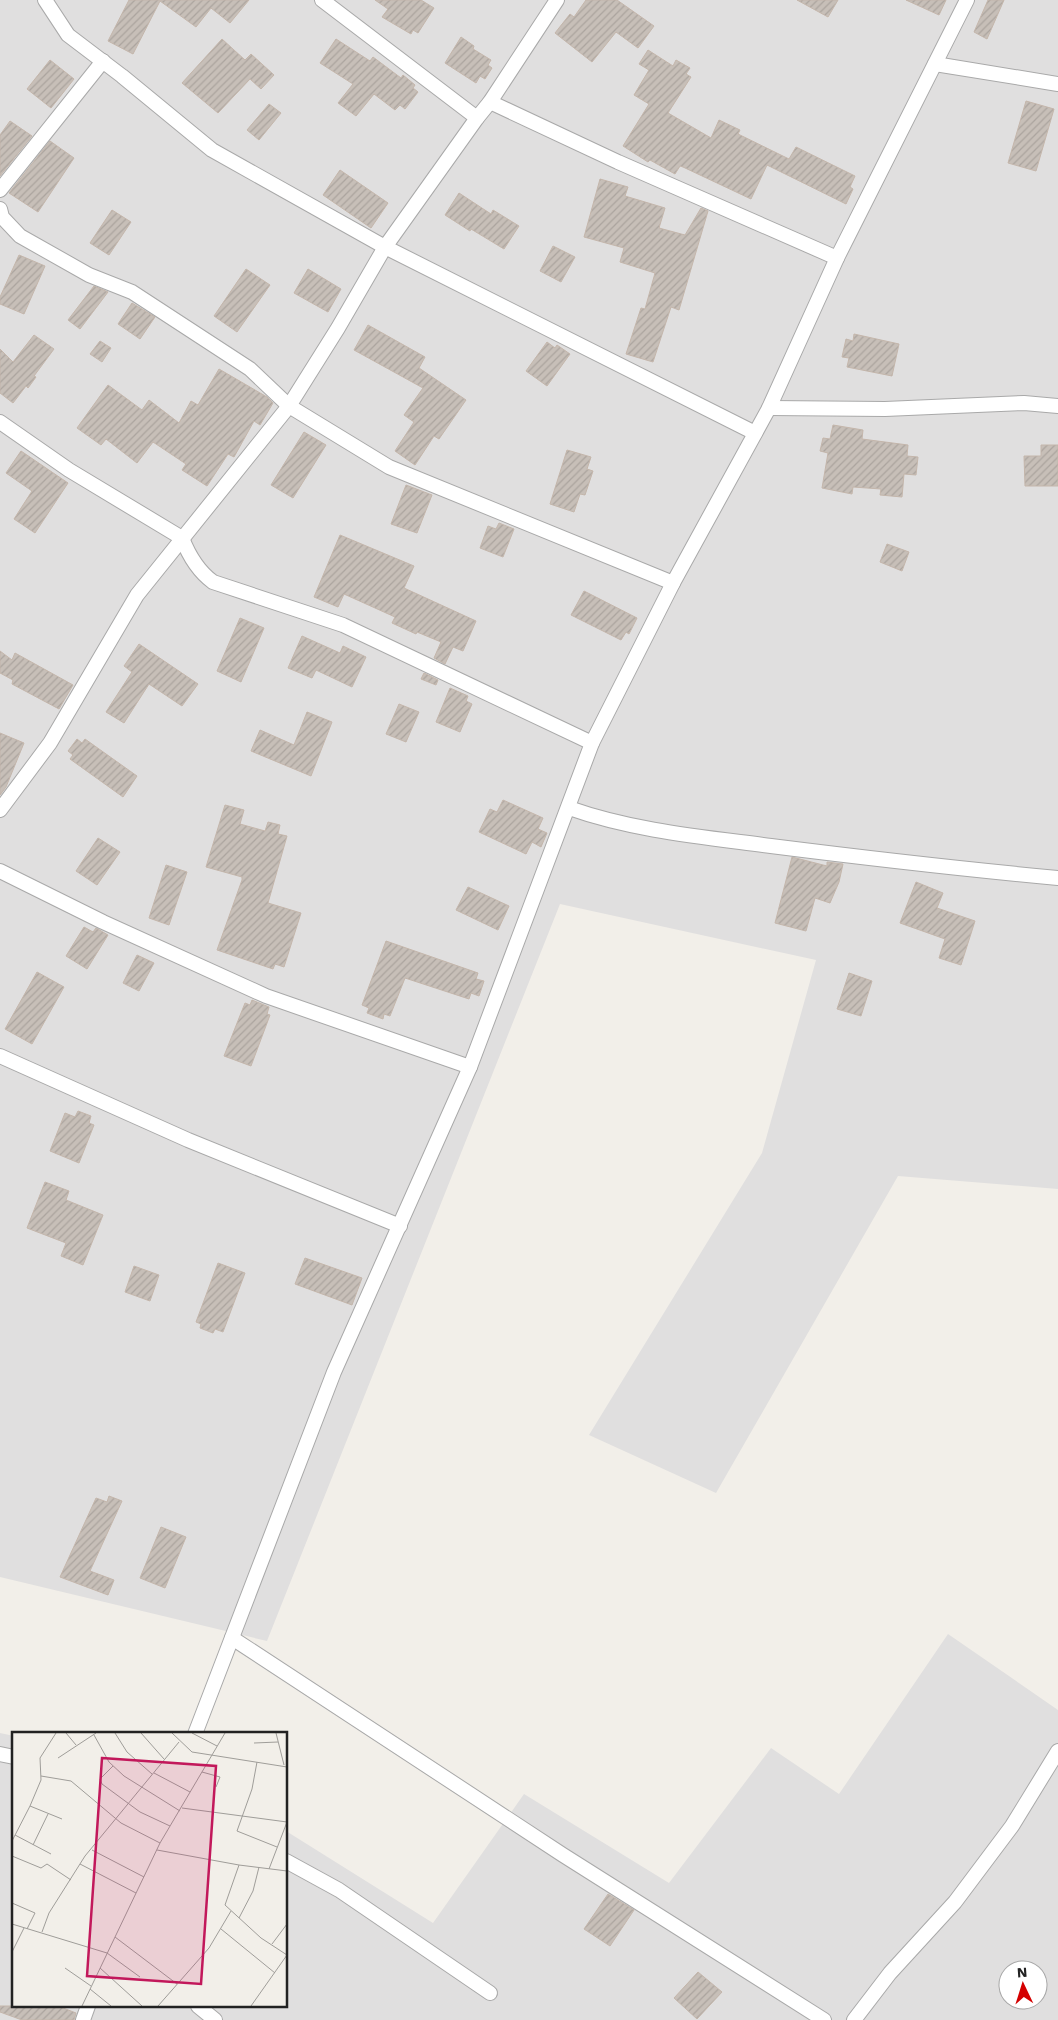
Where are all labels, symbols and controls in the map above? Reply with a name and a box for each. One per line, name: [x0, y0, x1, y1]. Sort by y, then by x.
inset map: [12, 1732, 288, 2008]
north arrow: [998, 1960, 1048, 2010]
text: N: [1016, 1964, 1028, 1980]

